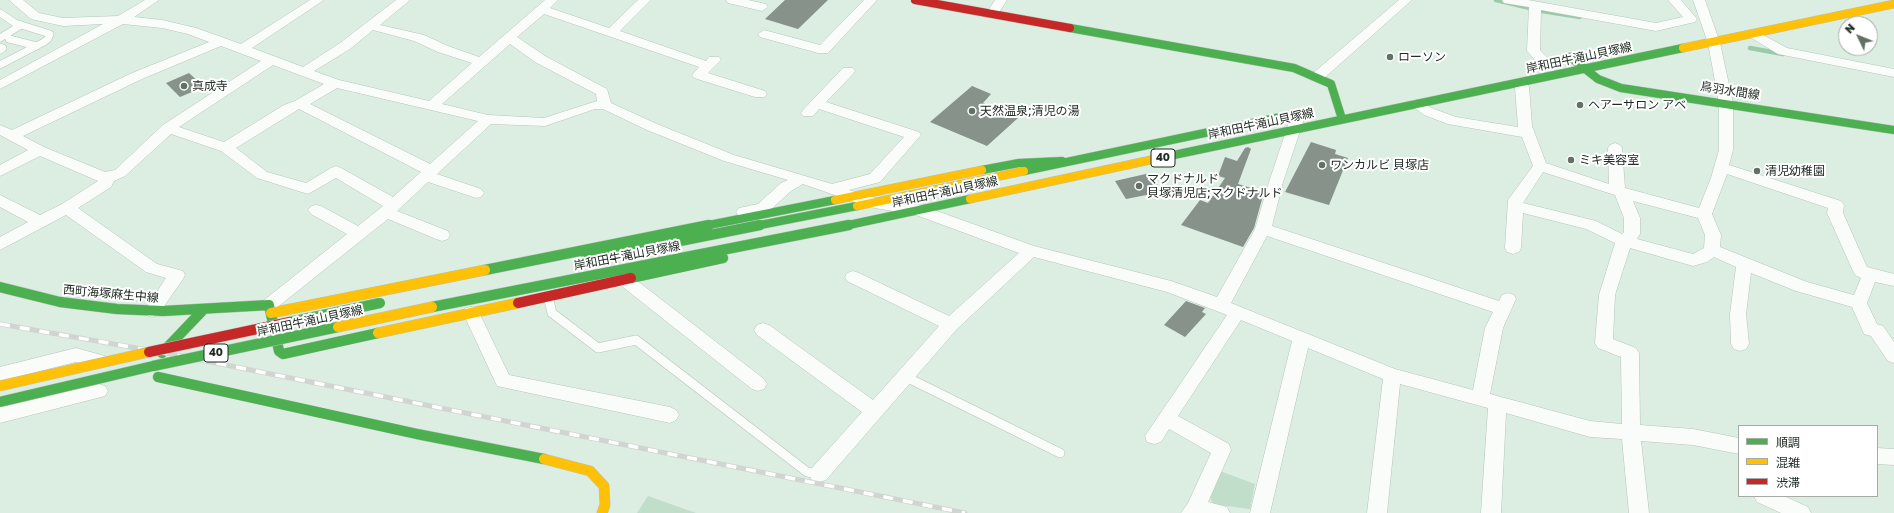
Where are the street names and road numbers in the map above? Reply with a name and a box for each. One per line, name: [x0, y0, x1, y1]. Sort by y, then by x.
street label: 岸和田牛滝山貝塚線: [1525, 40, 1633, 76]
street label: 鳥羽水間線: [1699, 79, 1761, 103]
street label: 岸和田牛滝山貝塚線: [1207, 106, 1315, 142]
road number: 40: [1151, 149, 1175, 167]
street label: 岸和田牛滝山貝塚線: [891, 174, 999, 210]
street label: 岸和田牛滝山貝塚線: [573, 239, 681, 273]
street label: 西町海塚麻生中線: [63, 283, 159, 305]
street label: 岸和田牛滝山貝塚線: [256, 303, 364, 339]
road number: 40: [204, 344, 228, 362]

